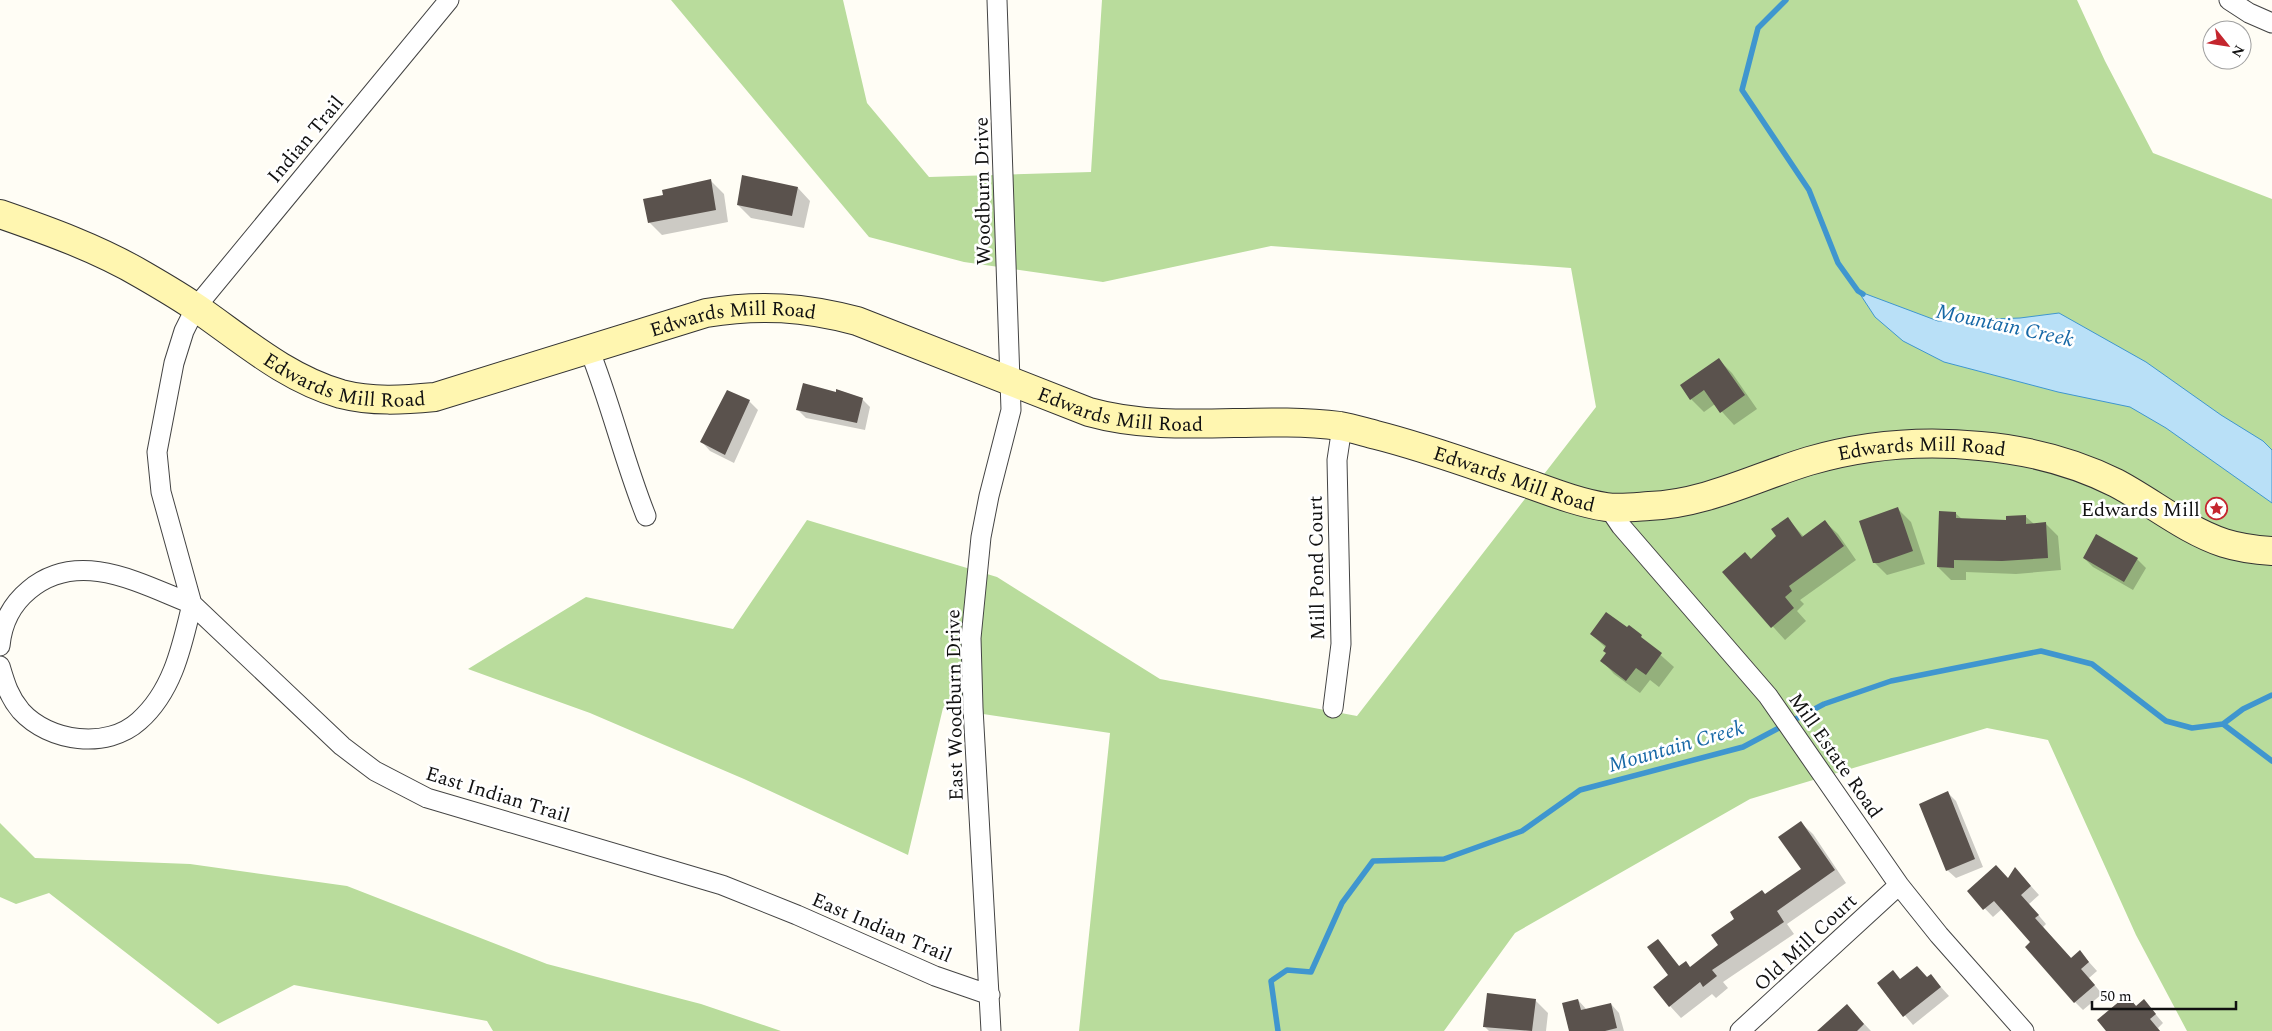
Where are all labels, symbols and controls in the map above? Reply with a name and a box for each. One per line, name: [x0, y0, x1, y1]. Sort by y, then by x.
north arrow: [2202, 20, 2252, 70]
text: N: [2226, 41, 2250, 61]
street label: Indian Trail: [260, 89, 351, 190]
street label: Woodburn Drive: [967, 117, 999, 265]
street label: Edwards Mill Road: [646, 294, 818, 346]
water label: Mountain Creek: [1933, 296, 2077, 356]
street label: Edwards Mill Road: [257, 345, 427, 416]
street label: Edwards Mill Road: [1033, 379, 1203, 440]
street label: Edwards Mill Road: [1835, 429, 2008, 469]
street label: Edwards Mill Road: [1429, 439, 1598, 521]
street label: Mill Pond Court: [1301, 495, 1333, 641]
place label: Edwards Mill: [2081, 495, 2200, 525]
place icon: Edwards Mill: [2204, 497, 2228, 521]
street label: East Woodburn Drive: [938, 609, 972, 801]
street label: Mill Estate Road: [1781, 687, 1890, 825]
water label: Mountain Creek: [1604, 712, 1748, 782]
street label: East Indian Trail: [422, 759, 574, 831]
street label: East Indian Trail: [807, 885, 956, 971]
street label: Old Mill Court: [1747, 887, 1864, 999]
scale bar: [2092, 978, 2236, 1010]
text: 50 m: [2100, 985, 2132, 1008]

